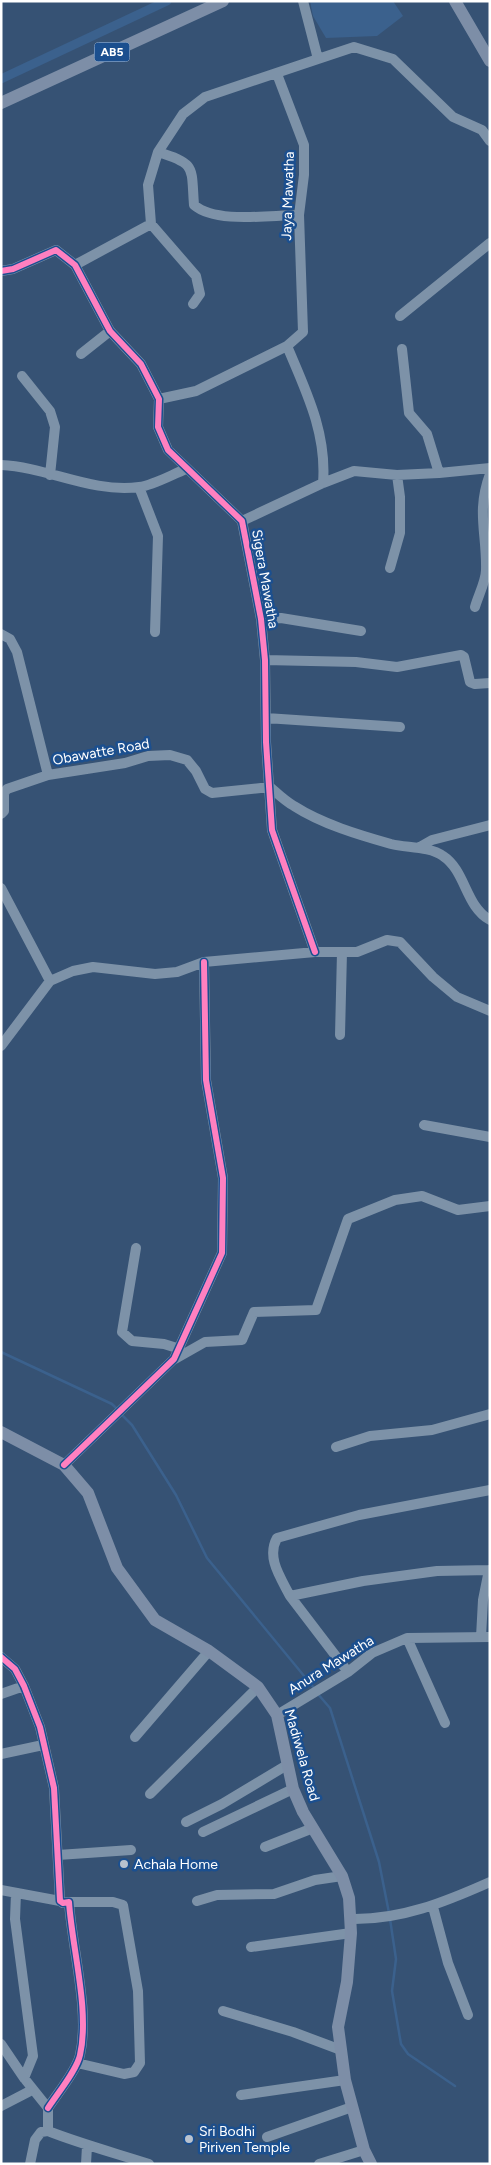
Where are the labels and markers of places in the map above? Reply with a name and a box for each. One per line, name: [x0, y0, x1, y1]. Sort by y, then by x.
place label: Achala Home: [134, 1856, 218, 1873]
marker: Achala Home: [118, 1858, 130, 1870]
place label: Sri Bodhi Piriven Temple: [199, 2123, 290, 2156]
marker: Sri Bodhi Piriven Temple: [183, 2133, 195, 2145]

